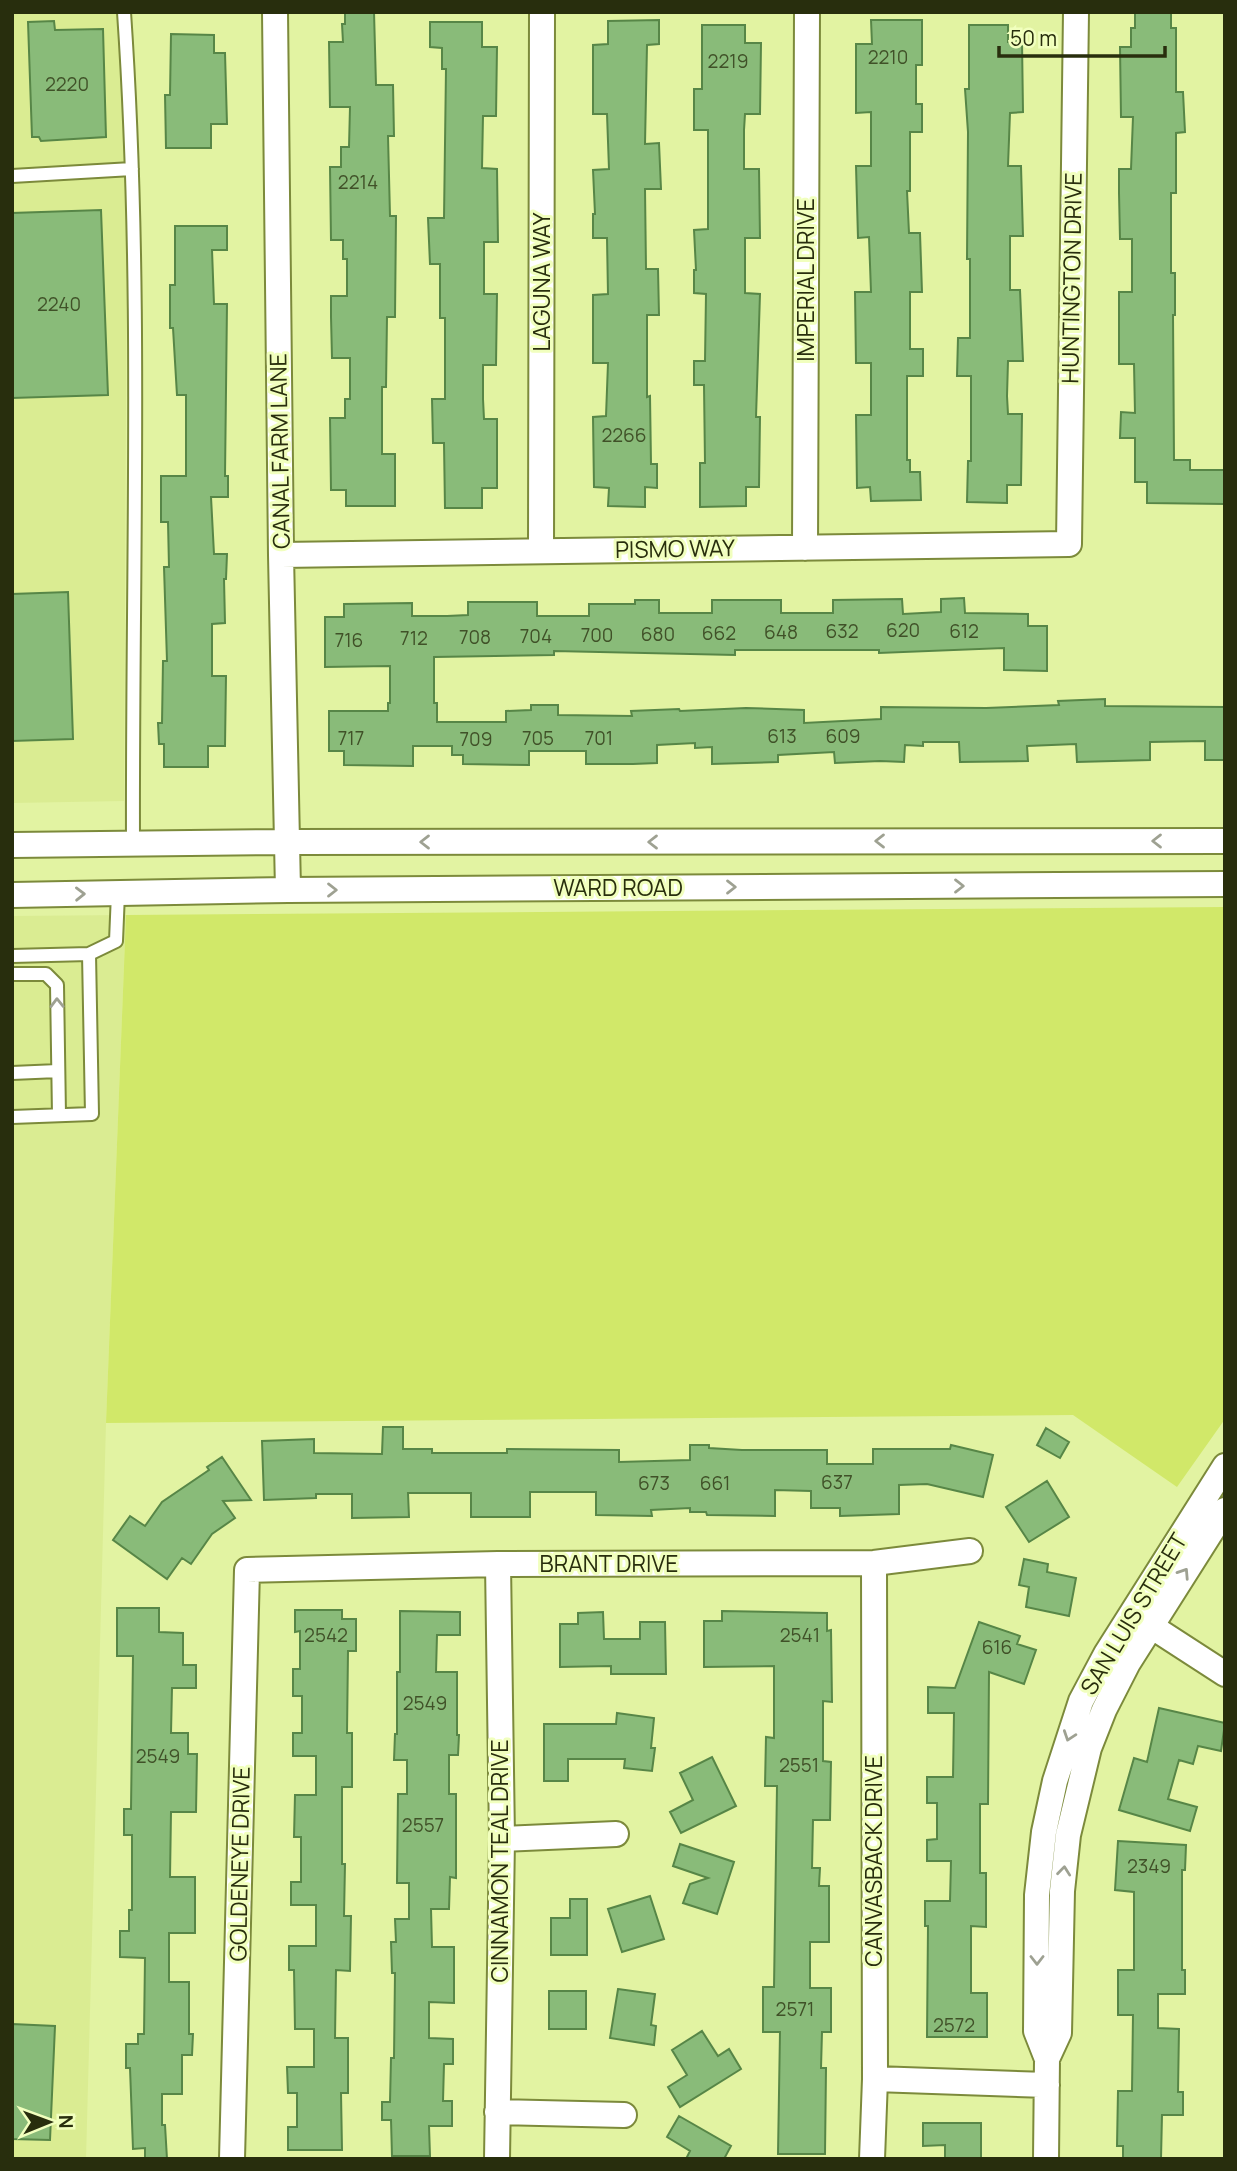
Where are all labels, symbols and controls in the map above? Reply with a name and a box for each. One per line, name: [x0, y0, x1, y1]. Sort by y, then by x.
scale bar: [999, 14, 1165, 58]
text: 50 m: [1010, 24, 1057, 52]
house number: 2210: [868, 44, 908, 70]
house number: 2219: [708, 48, 748, 74]
house number: 2220: [45, 71, 89, 97]
house number: 2214: [338, 169, 378, 195]
street label: HUNTINGTON DRIVE: [1053, 172, 1089, 384]
street label: IMPERIAL DRIVE: [789, 198, 821, 362]
street label: LAGUNA WAY: [525, 212, 557, 352]
house number: 2240: [37, 291, 81, 317]
street label: CANAL FARM LANE: [261, 353, 297, 549]
house number: 2266: [601, 422, 647, 448]
street label: PISMO WAY: [615, 531, 735, 565]
house number: 620: [886, 617, 920, 643]
house number: 632: [825, 618, 859, 644]
house number: 612: [949, 618, 979, 644]
house number: 648: [764, 619, 798, 645]
house number: 662: [702, 620, 736, 646]
house number: 680: [641, 621, 675, 647]
house number: 700: [581, 622, 613, 648]
house number: 704: [520, 623, 552, 649]
house number: 708: [459, 624, 491, 650]
house number: 712: [400, 625, 428, 651]
house number: 716: [335, 627, 363, 653]
house number: 613: [767, 723, 797, 749]
house number: 609: [825, 723, 861, 749]
house number: 717: [338, 725, 364, 751]
house number: 705: [522, 725, 554, 751]
house number: 701: [585, 725, 613, 751]
house number: 709: [460, 726, 492, 752]
one-way arrow: [874, 833, 885, 849]
one-way arrow: [1151, 833, 1161, 849]
one-way arrow: [419, 834, 430, 850]
one-way arrow: [647, 834, 657, 850]
street label: WARD ROAD: [553, 871, 683, 903]
one-way arrow: [954, 878, 965, 894]
one-way arrow: [727, 879, 737, 895]
one-way arrow: [328, 882, 338, 898]
one-way arrow: [76, 886, 86, 902]
one-way arrow: [50, 998, 65, 1009]
house number: 637: [821, 1469, 853, 1495]
house number: 673: [638, 1470, 670, 1496]
house number: 661: [700, 1470, 730, 1496]
street label: SAN LUIS STREET: [1072, 1526, 1194, 1700]
street label: BRANT DRIVE: [540, 1547, 678, 1579]
one-way arrow: [1176, 1568, 1189, 1581]
house number: 2542: [304, 1622, 348, 1648]
house number: 2541: [780, 1622, 820, 1648]
house number: 616: [982, 1634, 1012, 1660]
house number: 2549: [403, 1690, 447, 1716]
one-way arrow: [1063, 1730, 1077, 1742]
street label: CINNAMON TEAL DRIVE: [483, 1739, 515, 1983]
house number: 2549: [136, 1743, 180, 1769]
house number: 2551: [779, 1752, 819, 1778]
street label: CANVASBACK DRIVE: [857, 1755, 889, 1967]
street label: GOLDENEYE DRIVE: [221, 1766, 257, 1962]
house number: 2557: [402, 1812, 444, 1838]
house number: 2349: [1127, 1853, 1171, 1879]
one-way arrow: [1056, 1865, 1071, 1876]
one-way arrow: [1029, 1955, 1045, 1966]
house number: 2571: [776, 1996, 814, 2022]
house number: 2572: [933, 2012, 975, 2038]
north arrow: [14, 2087, 84, 2157]
text: N: [53, 2115, 79, 2129]

